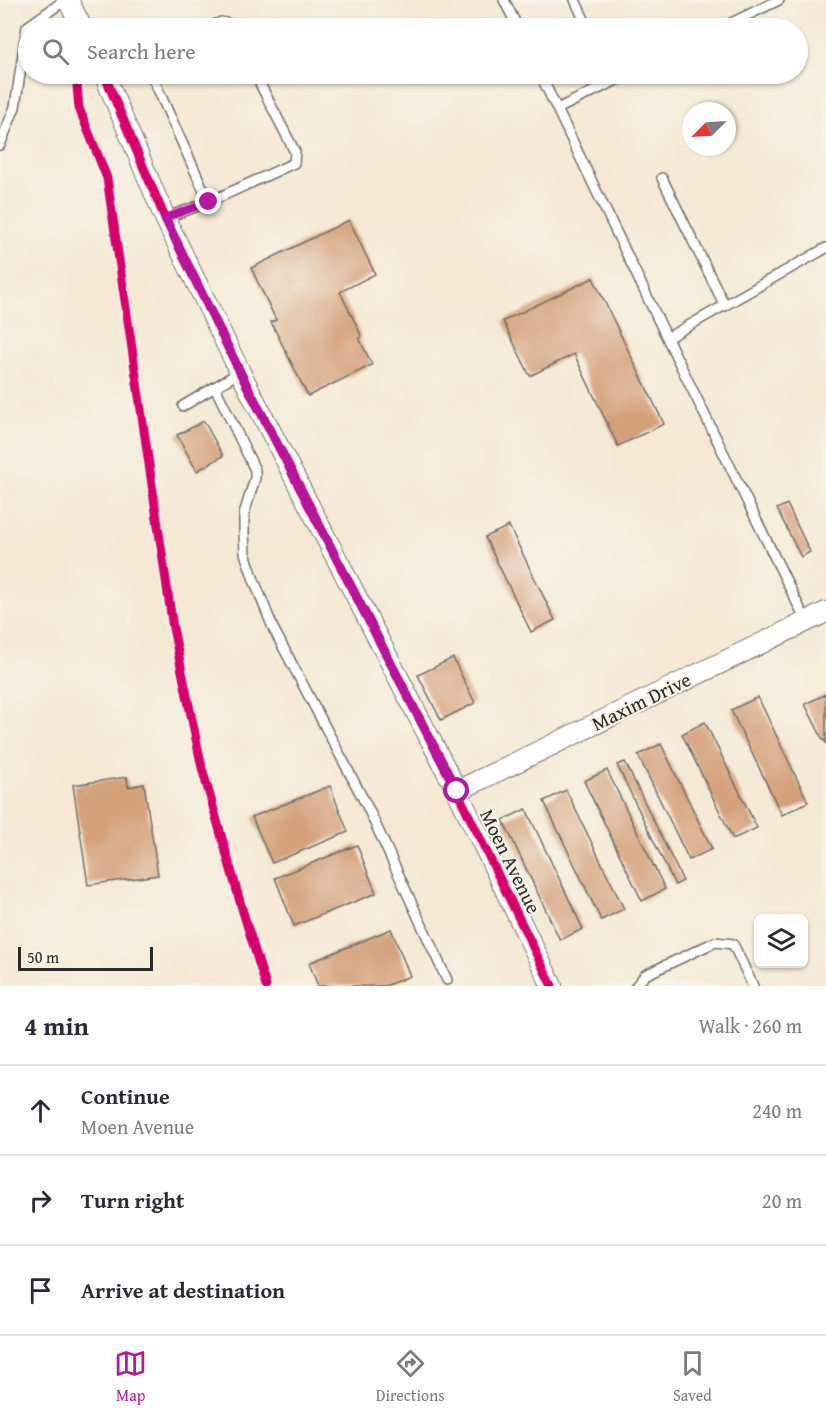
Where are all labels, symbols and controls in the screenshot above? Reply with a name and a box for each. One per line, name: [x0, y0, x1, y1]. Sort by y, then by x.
search box: [18, 18, 808, 84]
icon: search: [39, 35, 72, 68]
text: Search here: [87, 35, 196, 67]
north arrow: [682, 102, 736, 156]
route end: [195, 188, 221, 214]
street label: Maxim Drive: [586, 664, 696, 738]
route start: [443, 777, 469, 803]
street label: Moen Avenue: [473, 804, 549, 918]
map controls: [754, 914, 808, 968]
button: layers: [754, 914, 808, 968]
scale bar: [18, 944, 153, 972]
text: 50 m: [27, 945, 59, 969]
text: 4 min: [24, 1006, 89, 1045]
text: Walk · 260 m: [699, 1011, 802, 1040]
text: Continue: [81, 1080, 170, 1112]
icon: ahead: [24, 1094, 57, 1127]
text: 240 m: [752, 1096, 802, 1125]
text: Moen Avenue: [81, 1112, 194, 1141]
icon: right: [24, 1184, 57, 1217]
text: Turn right: [81, 1184, 184, 1216]
text: 20 m: [762, 1186, 802, 1215]
icon: arrive: [24, 1274, 57, 1307]
text: Arrive at destination: [81, 1274, 285, 1306]
tab: Map: [114, 1347, 147, 1407]
tab: Directions: [376, 1347, 445, 1407]
tab: Saved: [673, 1347, 712, 1407]

